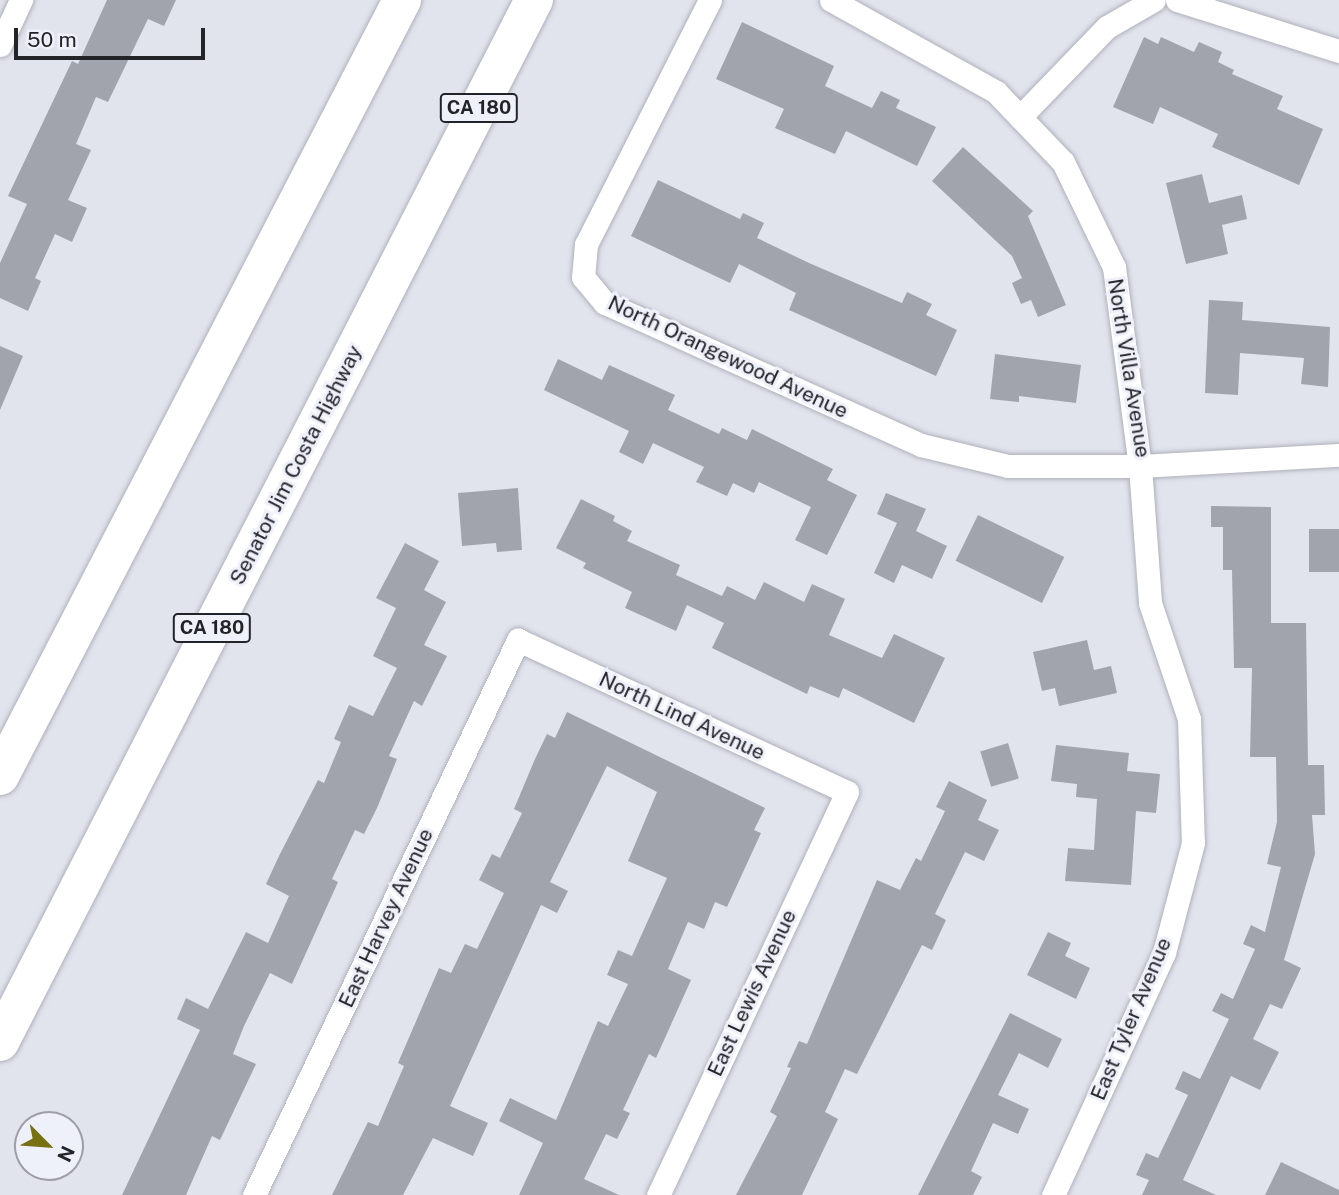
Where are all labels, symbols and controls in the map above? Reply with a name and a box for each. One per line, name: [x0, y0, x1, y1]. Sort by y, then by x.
scale bar: [18, 14, 208, 58]
text: 50 m: [27, 27, 77, 52]
road number: CA 180: [439, 92, 519, 124]
street label: North Villa Avenue: [1102, 276, 1156, 460]
street label: North Orangewood Avenue: [604, 290, 852, 424]
street label: Senator Jim Costa Highway: [225, 341, 367, 589]
road number: CA 180: [172, 612, 252, 643]
street label: North Lind Avenue: [595, 667, 769, 765]
street label: East Harvey Avenue: [333, 824, 439, 1012]
street label: East Lewis Avenue: [702, 906, 802, 1080]
street label: East Tyler Avenue: [1085, 934, 1177, 1104]
north arrow: [14, 1111, 84, 1181]
text: N: [53, 1143, 79, 1165]

